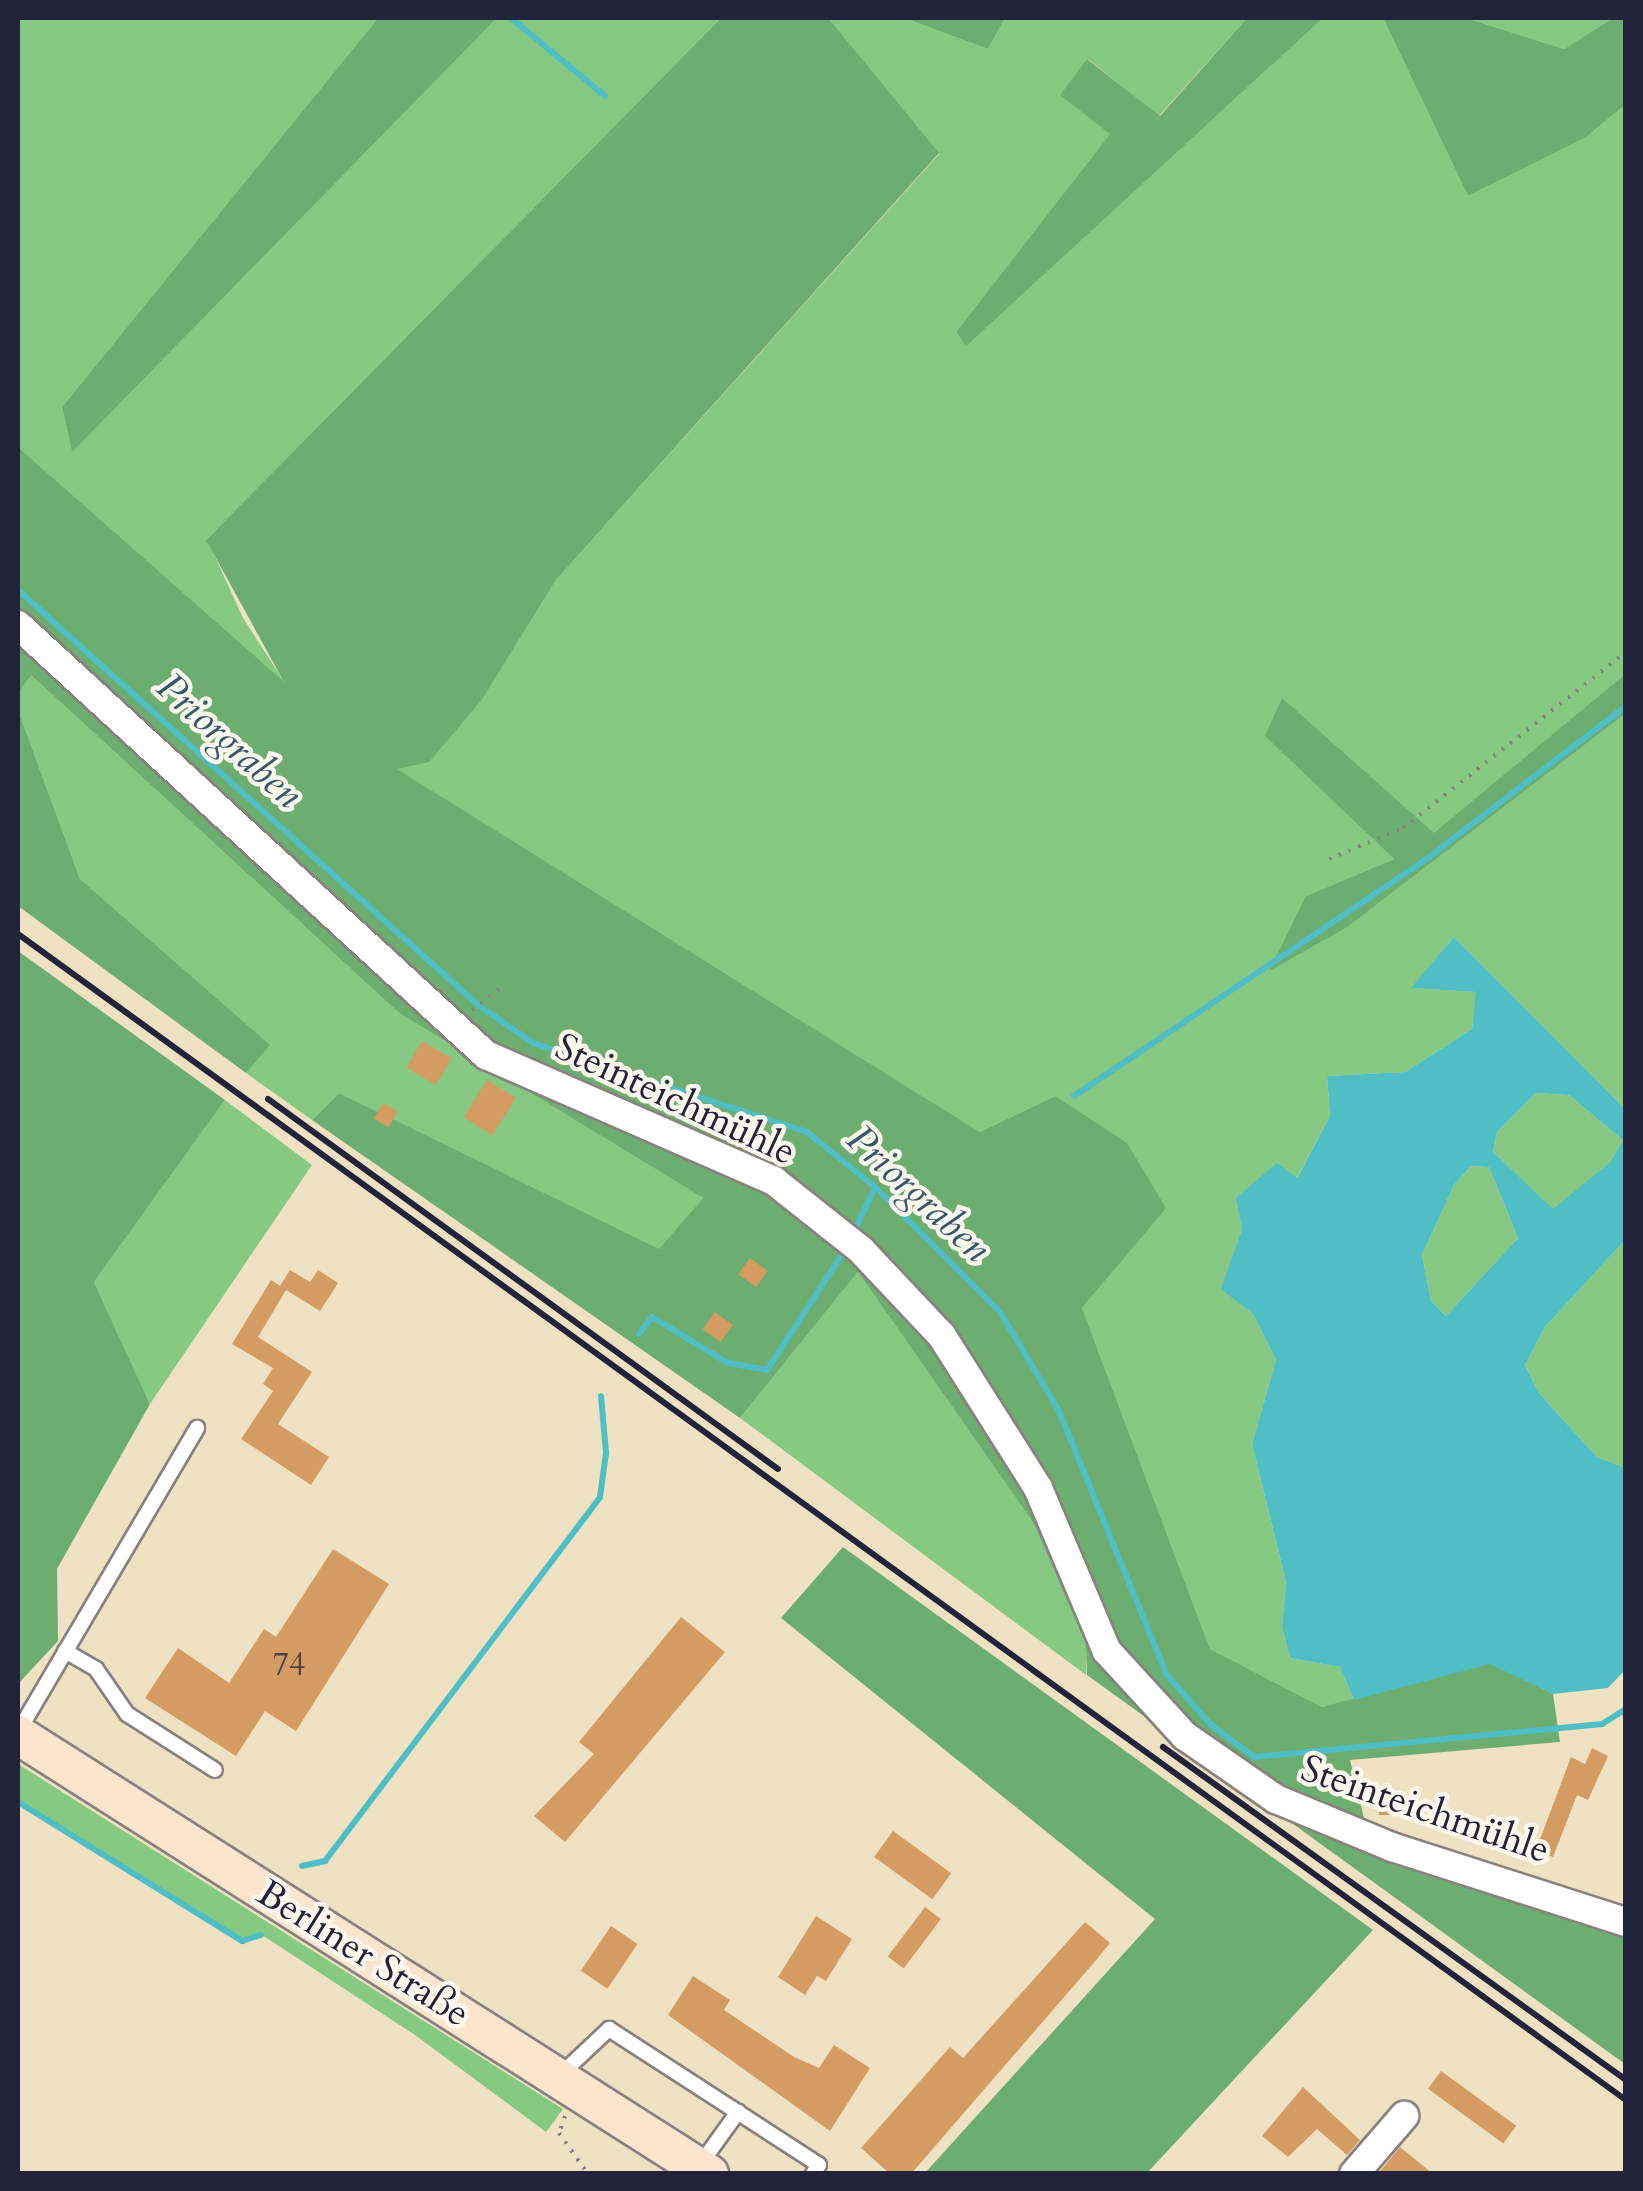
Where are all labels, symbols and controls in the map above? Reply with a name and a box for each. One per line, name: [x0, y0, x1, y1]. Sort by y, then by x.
water label: Priorgraben: [146, 663, 312, 819]
street label: Steinteichmühle: [548, 1025, 802, 1175]
water label: Priorgraben: [836, 1115, 1000, 1273]
house number: 74: [273, 1646, 305, 1684]
street label: Steinteichmühle: [1295, 1746, 1555, 1874]
street label: Berliner Straße: [249, 1871, 477, 2037]

